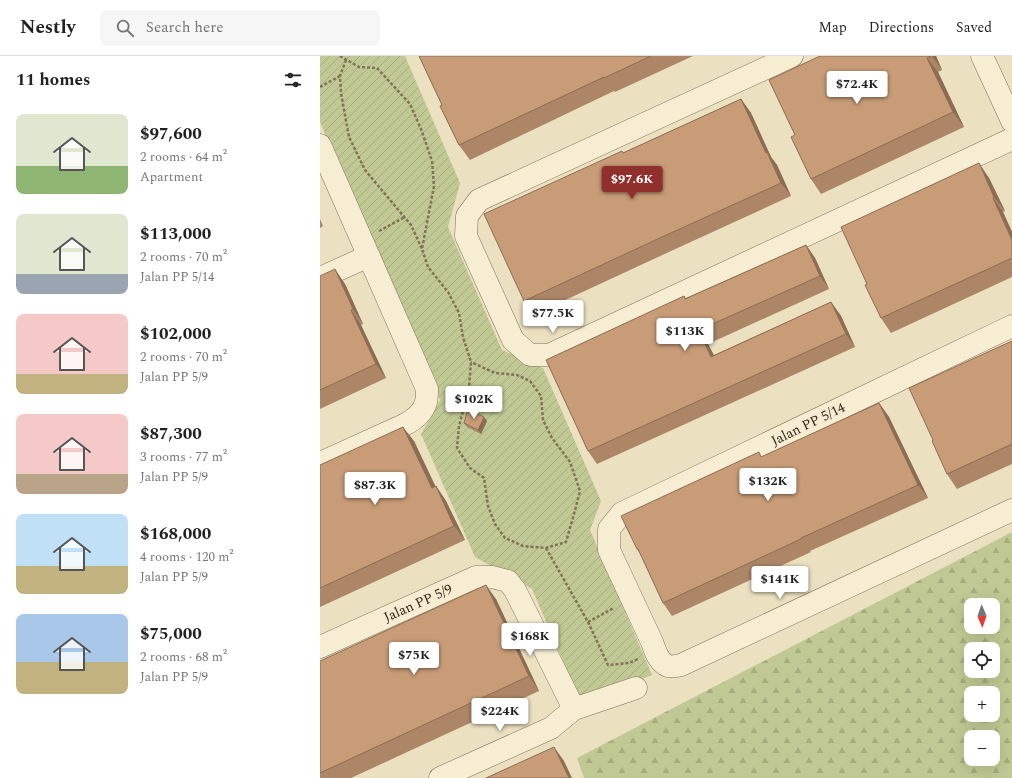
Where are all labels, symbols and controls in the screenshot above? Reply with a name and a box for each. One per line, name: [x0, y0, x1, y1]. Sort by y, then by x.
search box: [100, 10, 380, 46]
text: Nestly: [20, 13, 76, 42]
text: Search here: [146, 16, 223, 39]
icon: search: [114, 17, 136, 39]
text: Map: [819, 17, 847, 38]
text: Directions: [869, 17, 934, 38]
text: Saved: [956, 17, 992, 38]
text: 11 homes: [16, 67, 90, 93]
icon: filters: [282, 69, 304, 91]
pin: $72.4K: [824, 71, 890, 105]
text: $72.4K: [836, 74, 878, 94]
text: $97,600: [140, 121, 202, 147]
icon: home: [48, 130, 96, 178]
text: 2 rooms · 64 m²: [140, 147, 227, 167]
pin: $97.6K: [599, 166, 665, 200]
text: Apartment: [140, 167, 203, 187]
text: $97.6K: [611, 169, 653, 189]
text: $113,000: [140, 221, 211, 247]
icon: home: [48, 230, 96, 278]
text: 2 rooms · 70 m²: [140, 247, 227, 267]
text: Jalan PP 5/14: [140, 267, 215, 287]
pin: $77.5K: [520, 300, 586, 334]
text: $77.5K: [532, 303, 574, 323]
pin: $113K: [657, 318, 713, 352]
text: $102,000: [140, 321, 211, 347]
text: $113K: [665, 321, 705, 341]
icon: home: [48, 330, 96, 378]
text: 2 rooms · 70 m²: [140, 347, 227, 367]
text: Jalan PP 5/9: [140, 367, 208, 387]
pin: $102K: [446, 386, 502, 420]
text: $102K: [454, 389, 494, 409]
street label: Jalan PP 5/14: [767, 397, 849, 451]
text: $87,300: [140, 421, 202, 447]
icon: home: [48, 430, 96, 478]
text: 3 rooms · 77 m²: [140, 447, 227, 467]
text: Jalan PP 5/9: [140, 467, 208, 487]
pin: $132K: [740, 468, 796, 502]
text: $132K: [748, 471, 788, 491]
pin: $87.3K: [342, 472, 408, 506]
text: $87.3K: [354, 475, 396, 495]
text: $168,000: [140, 521, 211, 547]
icon: home: [48, 530, 96, 578]
text: 4 rooms · 120 m²: [140, 547, 234, 567]
pin: $141K: [752, 566, 808, 600]
text: Jalan PP 5/9: [140, 567, 208, 587]
text: $141K: [760, 569, 800, 589]
street label: Jalan PP 5/9: [380, 579, 456, 627]
north arrow: [964, 598, 1000, 634]
map controls: [964, 598, 1000, 766]
text: $75,000: [140, 621, 202, 647]
pin: $168K: [502, 623, 558, 657]
text: $168K: [510, 626, 550, 646]
icon: home: [48, 630, 96, 678]
pin: $75K: [390, 642, 438, 676]
button: locate: [964, 642, 1000, 678]
text: $75K: [398, 645, 430, 665]
text: 2 rooms · 68 m²: [140, 647, 227, 667]
text: Jalan PP 5/9: [140, 667, 208, 687]
button: +: [964, 686, 1000, 722]
pin: $224K: [472, 698, 528, 732]
text: $224K: [480, 701, 520, 721]
button: −: [964, 730, 1000, 766]

